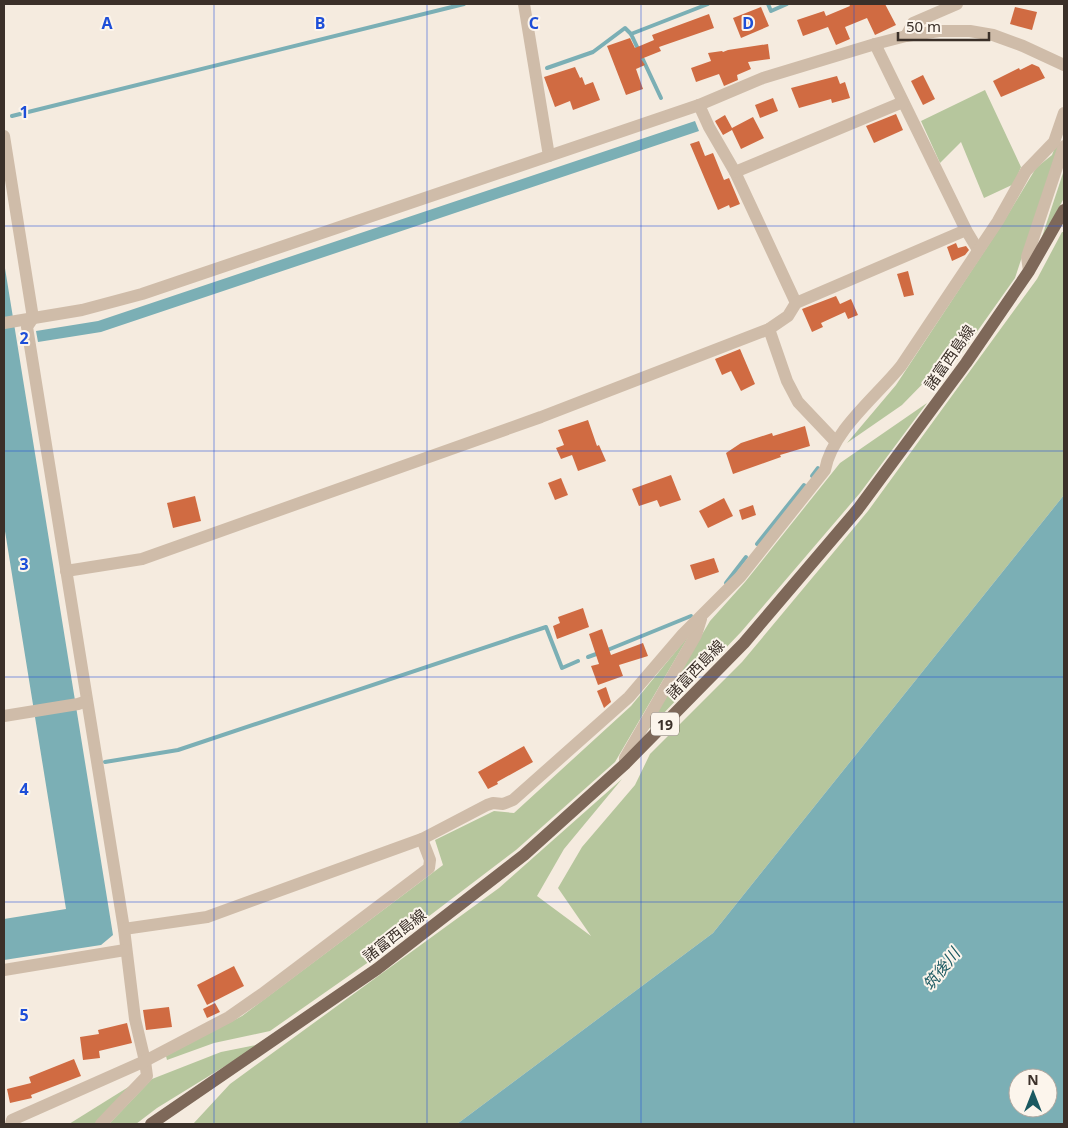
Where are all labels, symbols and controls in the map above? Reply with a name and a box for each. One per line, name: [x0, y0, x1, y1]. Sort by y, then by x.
scale bar: [898, 10, 989, 42]
text: A: [101, 12, 113, 34]
text: B: [315, 12, 325, 34]
text: C: [529, 12, 539, 34]
text: D: [742, 12, 754, 34]
text: 50 m: [906, 16, 941, 36]
text: 1: [19, 101, 29, 123]
street label: 諸富西島線: [919, 321, 979, 393]
text: 2: [19, 327, 29, 349]
text: 3: [19, 553, 29, 575]
street label: 諸富西島線: [662, 635, 728, 703]
road number: 19: [651, 712, 679, 736]
text: 4: [19, 778, 29, 800]
street label: 諸富西島線: [358, 904, 430, 966]
water label: 筑後川: [918, 942, 966, 995]
text: 5: [19, 1004, 29, 1026]
north arrow: [1008, 1068, 1058, 1118]
text: N: [1027, 1070, 1039, 1089]

